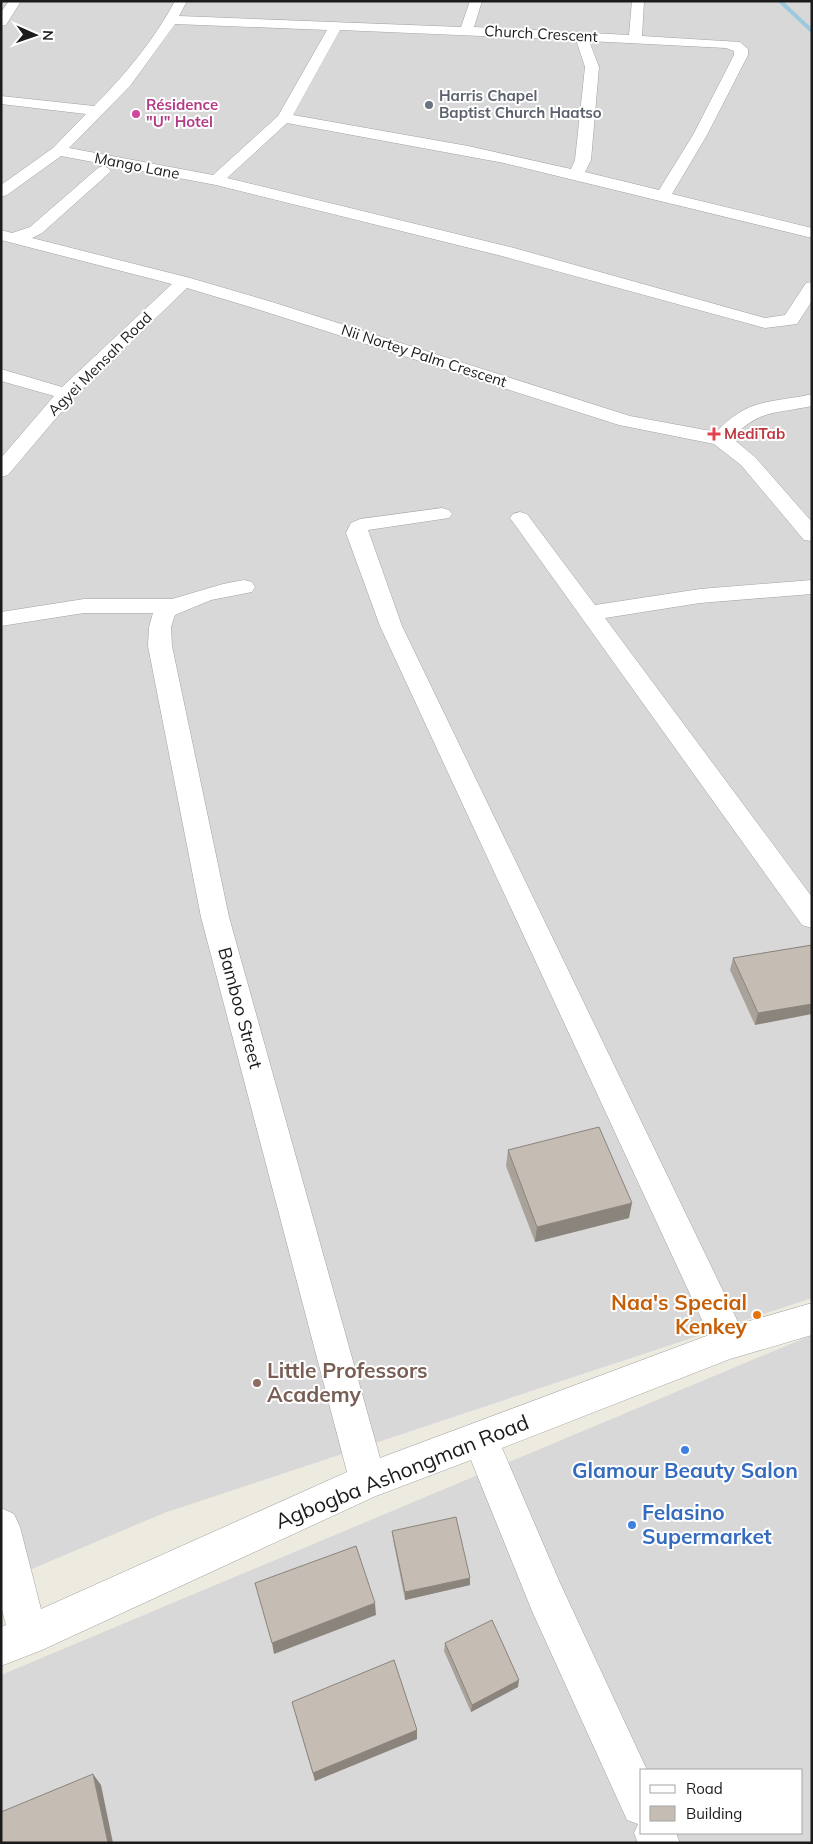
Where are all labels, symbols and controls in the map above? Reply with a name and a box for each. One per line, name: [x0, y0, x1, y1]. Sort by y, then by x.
north arrow: [10, 10, 60, 60]
street label: Church Crescent: [484, 21, 598, 46]
text: N: [39, 30, 57, 41]
place label: Harris Chapel Baptist Church Haatso: [439, 86, 602, 122]
place label: Résidence "U" Hotel: [146, 95, 218, 131]
marker: Harris Chapel Baptist Church Haatso: [423, 99, 435, 111]
marker: Résidence "U" Hotel: [130, 108, 142, 120]
street label: Mango Lane: [93, 148, 181, 183]
street label: Agyei Mensah Road: [44, 308, 156, 420]
street label: Nii Nortey Palm Crescent: [339, 320, 509, 391]
place label: MediTab: [724, 424, 785, 443]
marker: MediTab: [708, 428, 720, 440]
street label: Bamboo Street: [213, 945, 268, 1071]
place label: Naa's Special Kenkey: [611, 1289, 748, 1339]
marker: Naa's Special Kenkey: [751, 1309, 763, 1321]
place label: Little Professors Academy: [267, 1357, 428, 1407]
marker: Little Professors Academy: [251, 1377, 263, 1389]
street label: Agbogba Ashongman Road: [271, 1408, 532, 1534]
marker: Glamour Beauty Salon: [679, 1444, 691, 1456]
place label: Glamour Beauty Salon: [572, 1457, 798, 1483]
place label: Felasino Supermarket: [642, 1499, 772, 1549]
marker: Felasino Supermarket: [626, 1519, 638, 1531]
legend: [640, 1769, 803, 1834]
text: Road: [686, 1779, 723, 1798]
text: Building: [686, 1804, 742, 1823]

